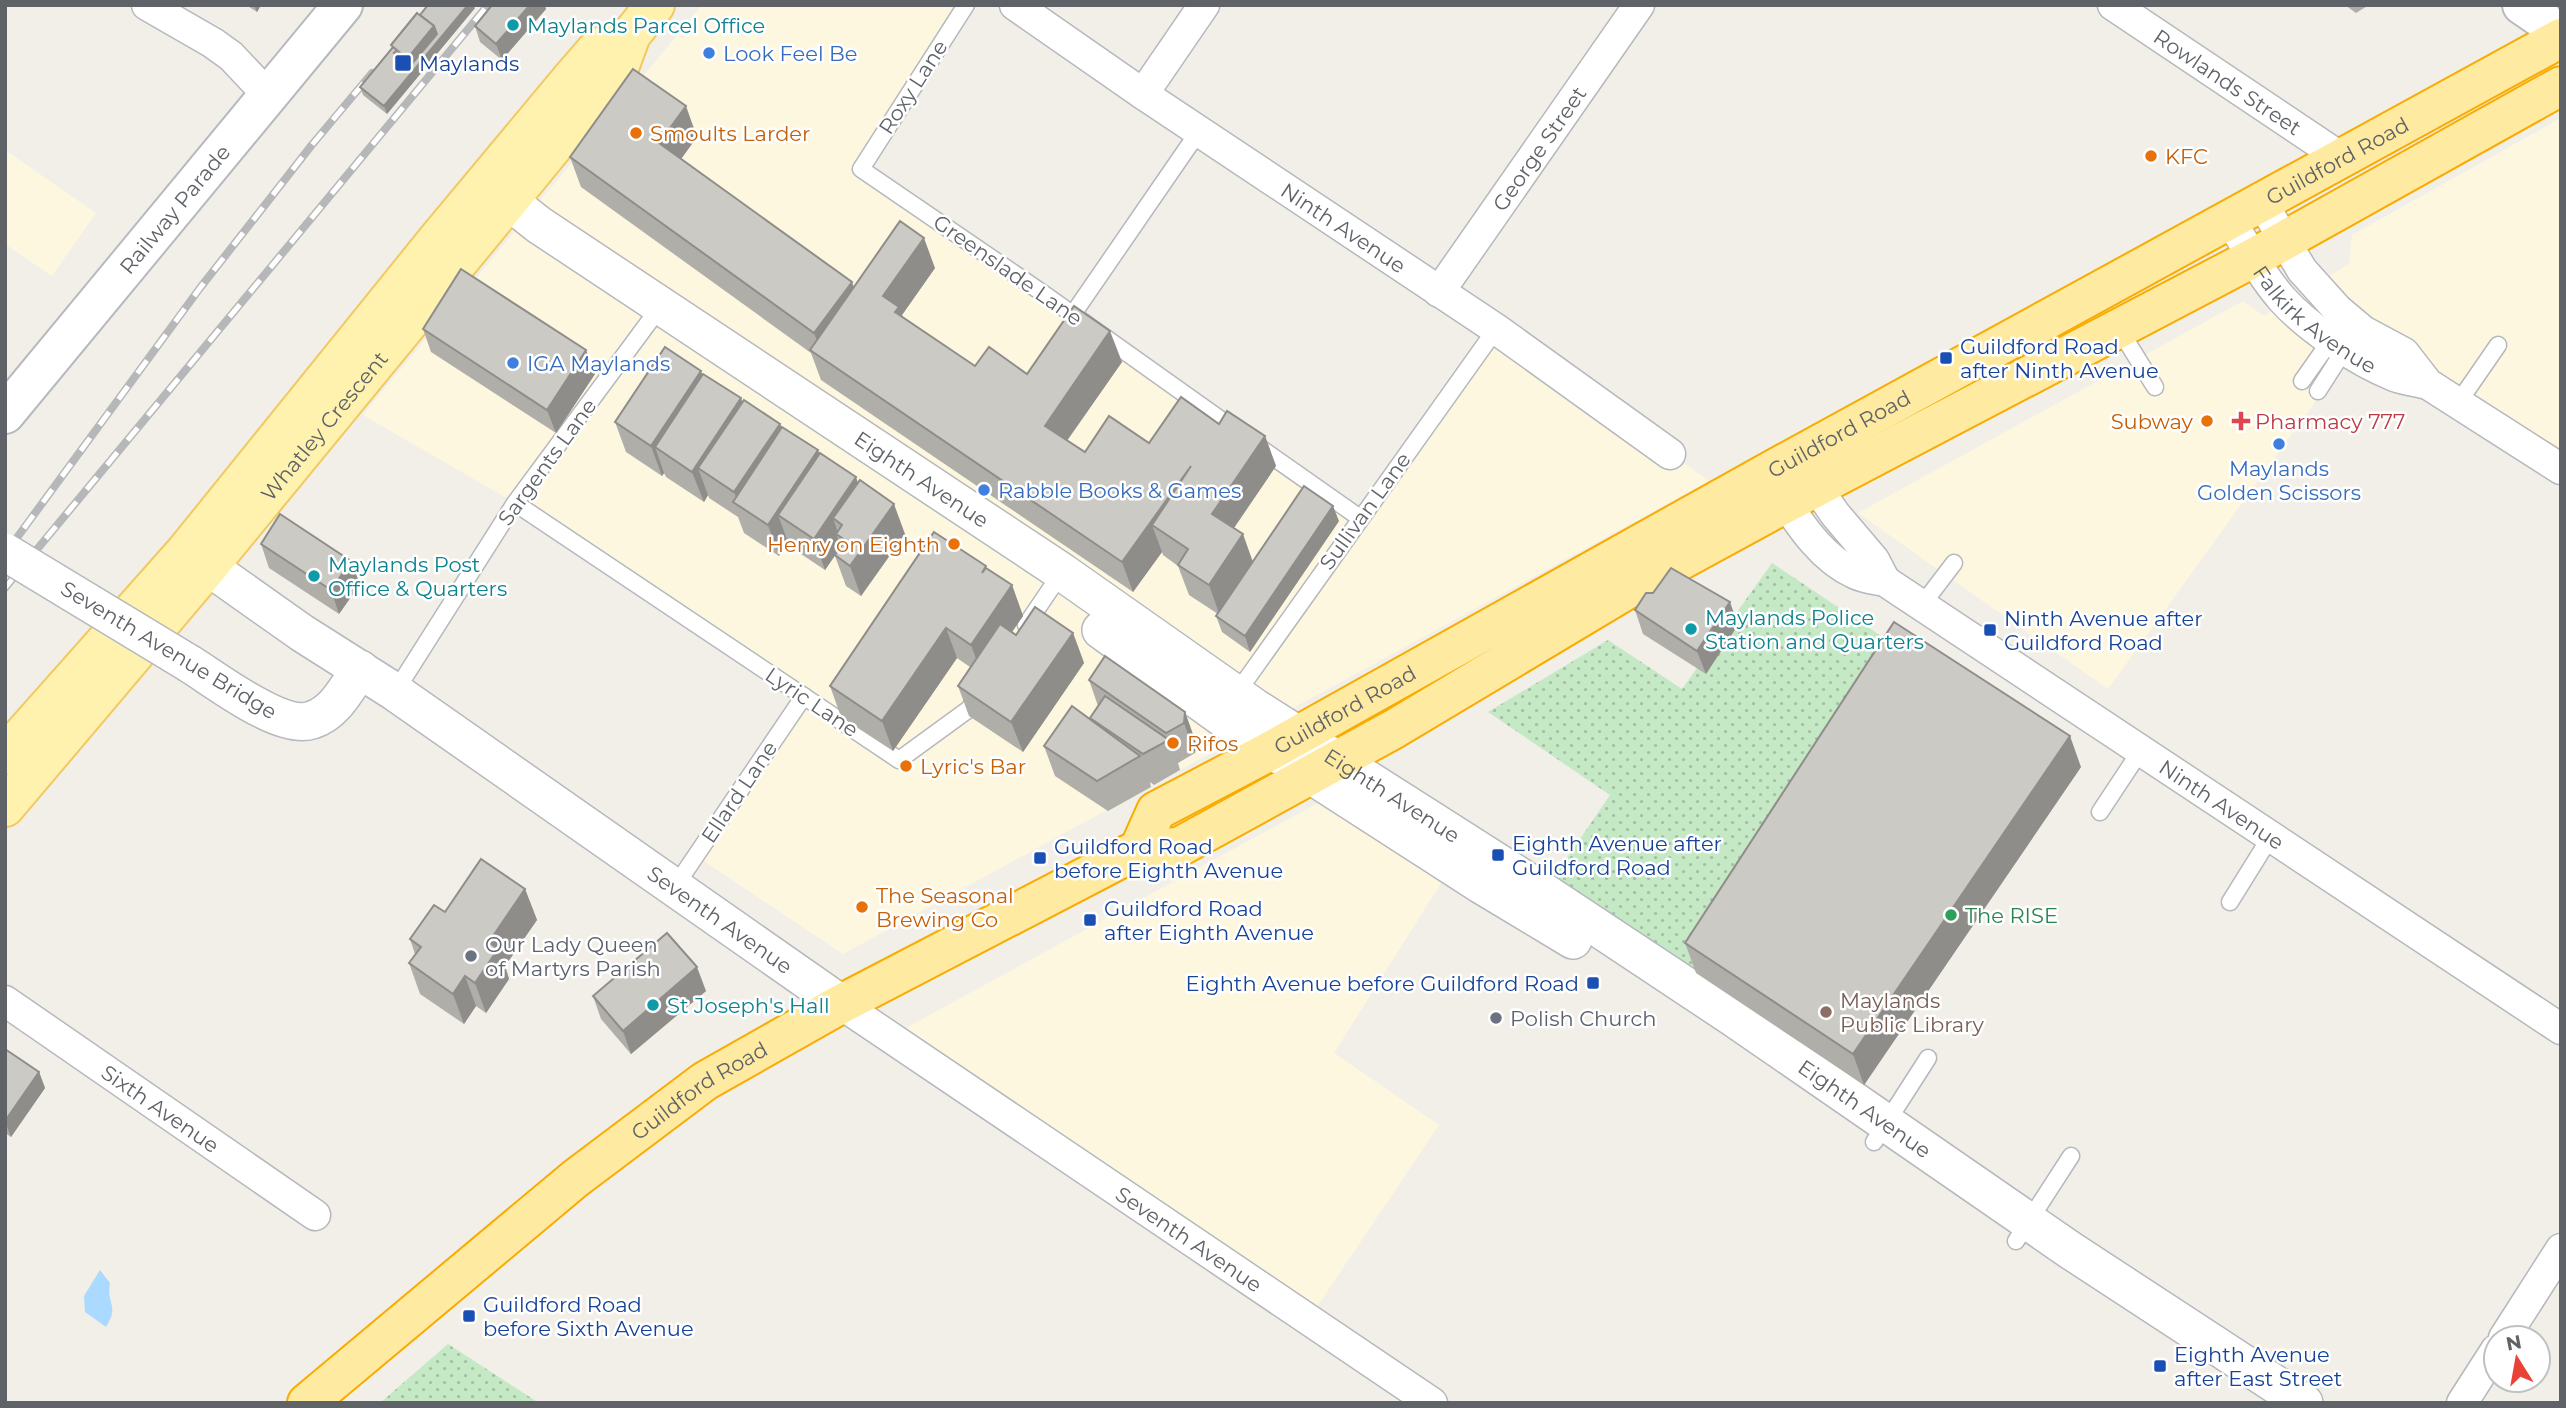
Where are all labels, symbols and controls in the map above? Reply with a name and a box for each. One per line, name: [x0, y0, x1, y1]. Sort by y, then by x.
place label: Maylands Parcel Office: [527, 13, 765, 38]
marker: Maylands Parcel Office: [505, 17, 521, 33]
street label: Rowlands Street: [2149, 23, 2306, 140]
street label: Roxy Lane: [873, 35, 953, 139]
place label: Look Feel Be: [723, 41, 858, 66]
marker: Look Feel Be: [701, 45, 717, 61]
place label: Maylands: [419, 51, 519, 76]
marker: Maylands: [393, 53, 413, 73]
street label: George Street: [1487, 81, 1591, 216]
street label: Guildford Road: [2261, 112, 2413, 210]
place label: Smoults Larder: [650, 121, 810, 146]
marker: Smoults Larder: [628, 125, 644, 141]
street label: Railway Parade: [114, 139, 235, 279]
place label: KFC: [2165, 144, 2208, 169]
marker: KFC: [2143, 148, 2159, 164]
street label: Ninth Avenue: [1277, 177, 1411, 278]
street label: Greenslade Lane: [929, 209, 1087, 331]
street label: Falkirk Avenue: [2248, 261, 2381, 378]
place label: Guildford Road after Ninth Avenue: [1960, 334, 2159, 383]
street label: Whatley Crescent: [255, 346, 393, 506]
marker: Guildford Road after Ninth Avenue: [1938, 350, 1954, 366]
place label: IGA Maylands: [527, 351, 670, 376]
marker: IGA Maylands: [505, 355, 521, 371]
street label: Guildford Road: [1763, 384, 1915, 483]
street label: Sargents Lane: [493, 394, 601, 530]
place label: Subway: [2111, 409, 2194, 434]
place label: Pharmacy 777: [2255, 409, 2405, 434]
marker: Subway: [2199, 413, 2215, 429]
marker: Pharmacy 777: [2233, 413, 2249, 429]
street label: Eighth Avenue: [850, 425, 994, 532]
marker: Maylands Golden Scissors: [2271, 436, 2287, 452]
street label: Sullivan Lane: [1314, 448, 1416, 574]
place label: Maylands Golden Scissors: [2197, 456, 2361, 505]
place label: Rabble Books & Games: [998, 478, 1241, 503]
marker: Rabble Books & Games: [976, 482, 992, 498]
place label: Henry on Eighth: [767, 532, 940, 557]
marker: Henry on Eighth: [946, 536, 962, 552]
place label: Maylands Post Office & Quarters: [328, 552, 507, 601]
marker: Maylands Post Office & Quarters: [306, 568, 322, 584]
street label: Seventh Avenue Bridge: [57, 576, 281, 724]
place label: Maylands Police Station and Quarters: [1705, 605, 1924, 654]
place label: Ninth Avenue after Guildford Road: [2004, 606, 2203, 655]
marker: Maylands Police Station and Quarters: [1683, 621, 1699, 637]
marker: Ninth Avenue after Guildford Road: [1982, 622, 1998, 638]
street label: Guildford Road: [1269, 660, 1420, 759]
street label: Lyric Lane: [761, 662, 863, 742]
place label: Rifos: [1187, 731, 1238, 756]
marker: Rifos: [1165, 735, 1181, 751]
street label: Ellard Lane: [696, 736, 782, 848]
street label: Eighth Avenue: [1320, 743, 1465, 848]
place label: Lyric's Bar: [920, 754, 1026, 779]
street label: Ninth Avenue: [2155, 754, 2289, 855]
marker: Lyric's Bar: [898, 758, 914, 774]
place label: Eighth Avenue after Guildford Road: [1512, 831, 1722, 880]
place label: Guildford Road before Eighth Avenue: [1054, 834, 1283, 883]
marker: Eighth Avenue after Guildford Road: [1490, 847, 1506, 863]
marker: Guildford Road before Eighth Avenue: [1032, 850, 1048, 866]
street label: Seventh Avenue: [643, 860, 797, 979]
place label: The Seasonal Brewing Co: [876, 883, 1014, 932]
place label: Guildford Road after Eighth Avenue: [1104, 896, 1314, 945]
marker: The Seasonal Brewing Co: [854, 899, 870, 915]
place label: The RISE: [1965, 903, 2058, 928]
marker: The RISE: [1943, 907, 1959, 923]
marker: Guildford Road after Eighth Avenue: [1082, 912, 1098, 928]
place label: Our Lady Queen of Martyrs Parish: [485, 932, 661, 981]
marker: Our Lady Queen of Martyrs Parish: [463, 948, 479, 964]
place label: Eighth Avenue before Guildford Road: [1186, 971, 1579, 996]
marker: Eighth Avenue before Guildford Road: [1585, 975, 1601, 991]
place label: Maylands Public Library: [1840, 988, 1985, 1037]
place label: St Joseph's Hall: [667, 993, 830, 1018]
marker: St Joseph's Hall: [645, 997, 661, 1013]
marker: Maylands Public Library: [1818, 1004, 1834, 1020]
place label: Polish Church: [1510, 1006, 1656, 1031]
marker: Polish Church: [1488, 1010, 1504, 1026]
street label: Guildford Road: [626, 1036, 772, 1145]
street label: Eighth Avenue: [1794, 1054, 1936, 1163]
street label: Sixth Avenue: [97, 1059, 224, 1158]
street label: Seventh Avenue: [1111, 1181, 1267, 1297]
place label: Guildford Road before Sixth Avenue: [483, 1292, 694, 1341]
marker: Guildford Road before Sixth Avenue: [461, 1308, 477, 1324]
north arrow: [2482, 1324, 2552, 1394]
text: N: [2504, 1330, 2524, 1356]
place label: Eighth Avenue after East Street: [2174, 1342, 2342, 1391]
marker: Eighth Avenue after East Street: [2152, 1358, 2168, 1374]

